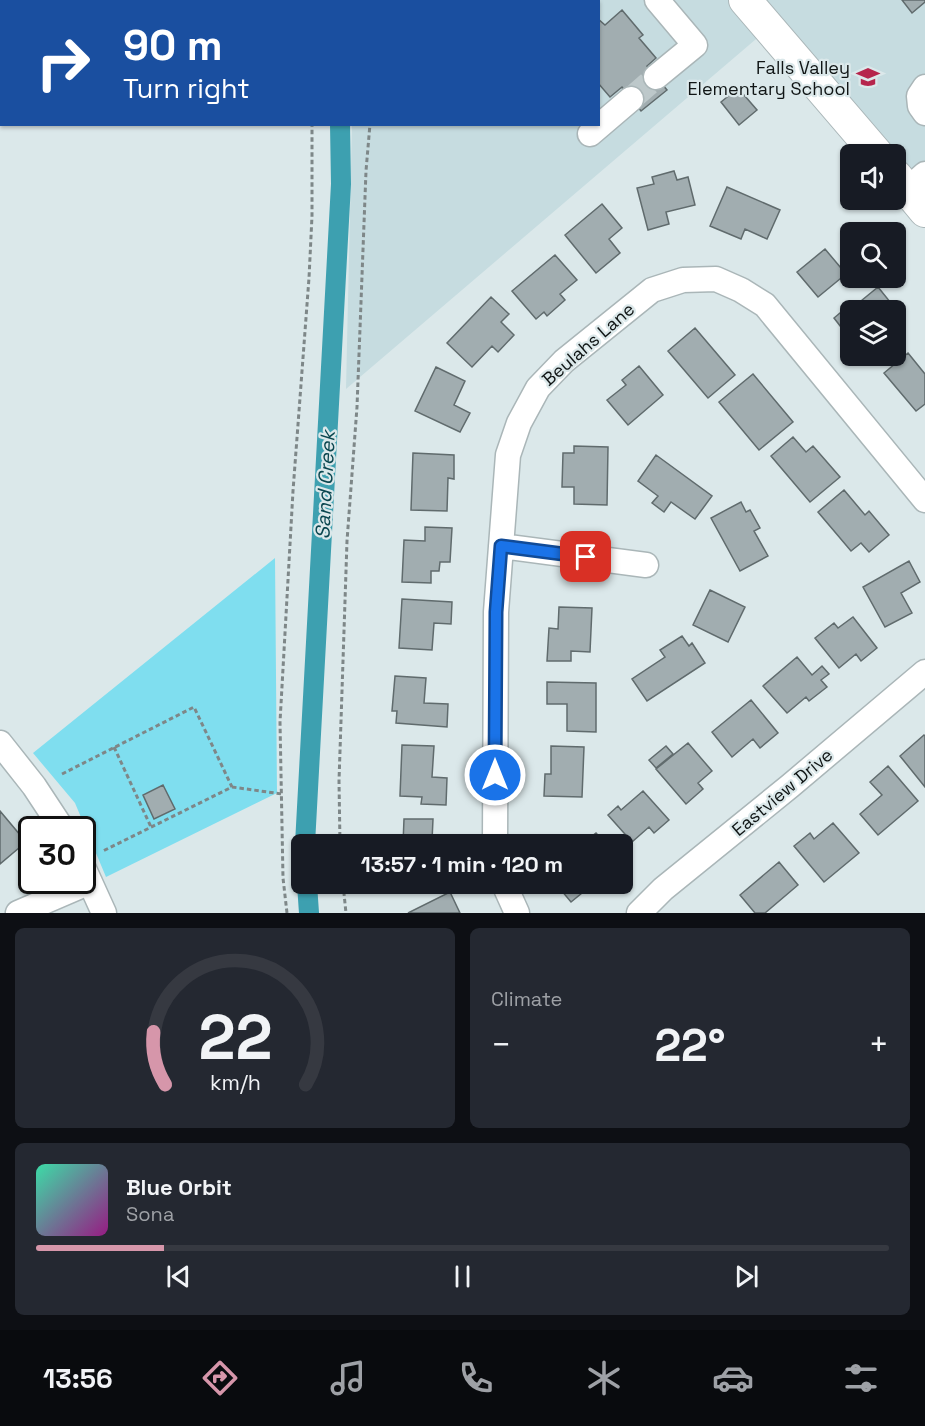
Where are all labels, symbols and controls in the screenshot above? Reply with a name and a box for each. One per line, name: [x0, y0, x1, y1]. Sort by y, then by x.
text: 90 m: [123, 19, 223, 72]
icon: right: [24, 24, 102, 102]
place label: Falls Valley Elementary School: [687, 56, 850, 100]
school or university icon: Falls Valley Elementary School: [855, 64, 881, 90]
text: Turn right: [123, 71, 250, 106]
map controls: [840, 144, 906, 366]
button: sound: [840, 144, 906, 210]
button: search: [840, 222, 906, 288]
street label: Beulahs Lane: [537, 297, 639, 391]
button: layers: [840, 300, 906, 366]
water label: Sand Creek: [309, 428, 341, 540]
pin: [560, 531, 611, 582]
icon: arrive: [569, 540, 602, 573]
position arrow: [463, 743, 527, 807]
street label: Eastview Drive: [727, 743, 837, 841]
speed limit sign: 30: [18, 816, 96, 894]
text: 13:57 · 1 min · 120 m: [361, 850, 563, 878]
text: Climate: [491, 986, 562, 1012]
text: 22: [198, 998, 272, 1077]
text: 22°: [654, 1017, 726, 1074]
text: −: [491, 1024, 511, 1066]
text: +: [869, 1024, 889, 1066]
text: km/h: [209, 1069, 261, 1096]
text: Blue Orbit: [126, 1173, 232, 1201]
text: Sona: [126, 1201, 174, 1227]
icon: previous: [162, 1260, 195, 1293]
icon: pause: [446, 1260, 479, 1293]
icon: next: [730, 1260, 763, 1293]
icon: directions: [199, 1357, 241, 1399]
icon: music: [327, 1357, 369, 1399]
icon: phone: [455, 1357, 497, 1399]
icon: climate: [583, 1357, 625, 1399]
icon: car: [712, 1357, 754, 1399]
icon: filters: [840, 1357, 882, 1399]
text: 13:56: [43, 1361, 113, 1396]

